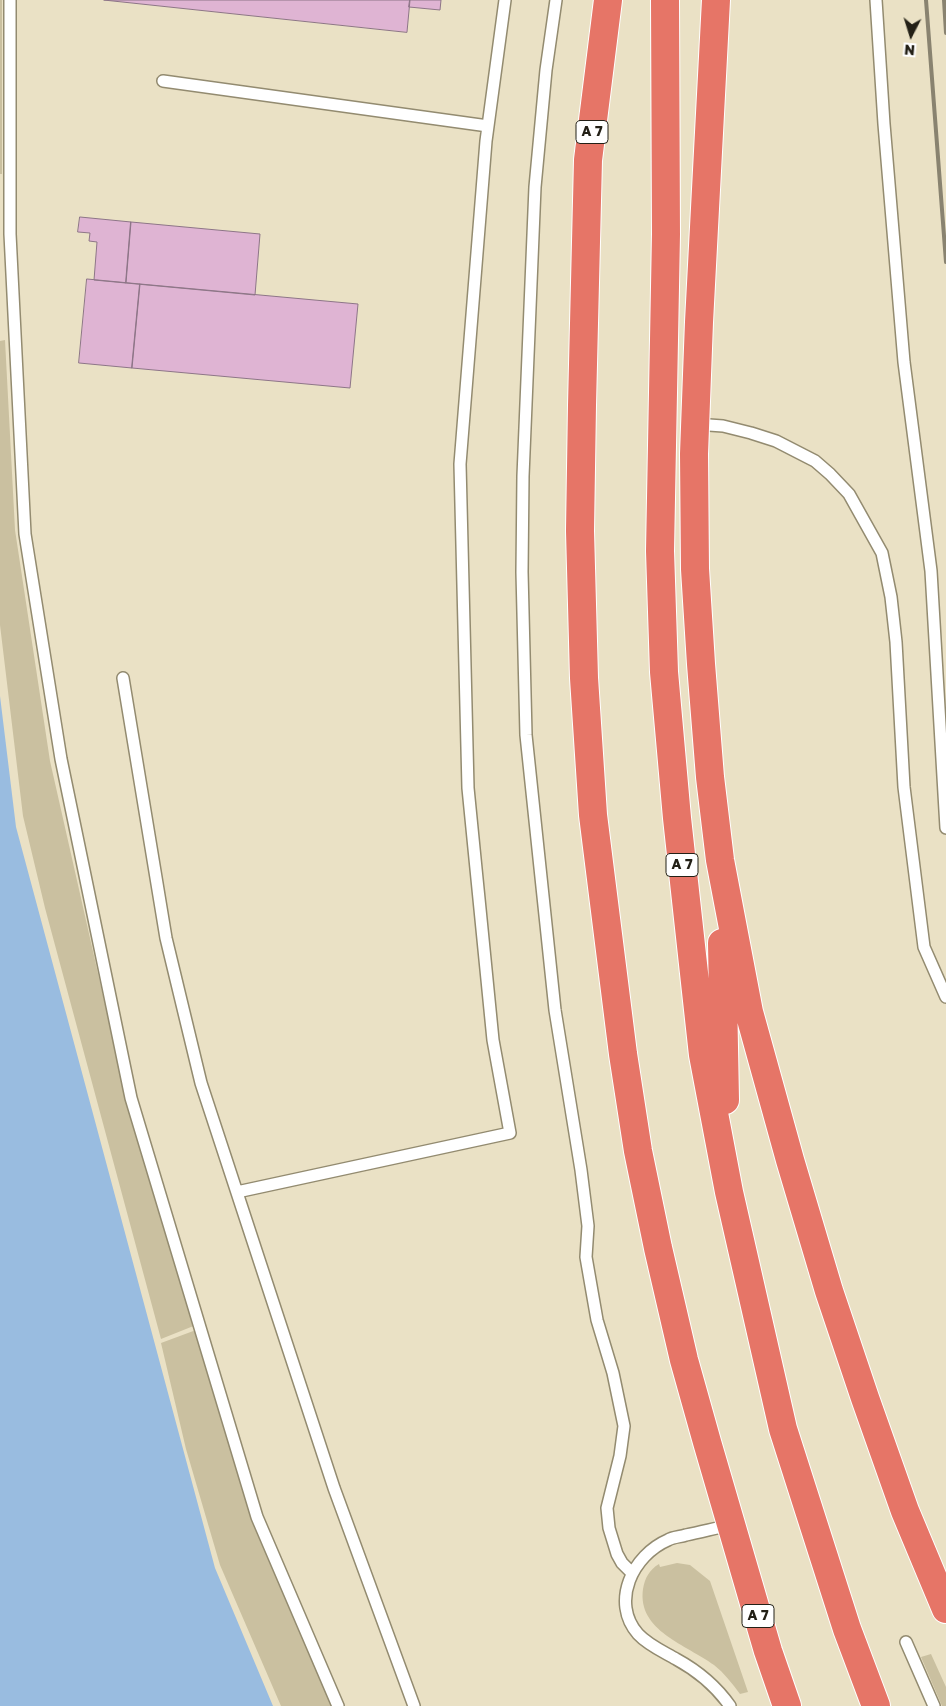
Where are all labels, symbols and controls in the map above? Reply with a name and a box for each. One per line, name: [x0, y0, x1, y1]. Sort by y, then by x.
north arrow: [886, 10, 936, 60]
text: N: [904, 42, 916, 59]
road number: A 7: [576, 120, 608, 144]
road number: A 7: [666, 854, 698, 876]
road number: A 7: [742, 1604, 774, 1628]

